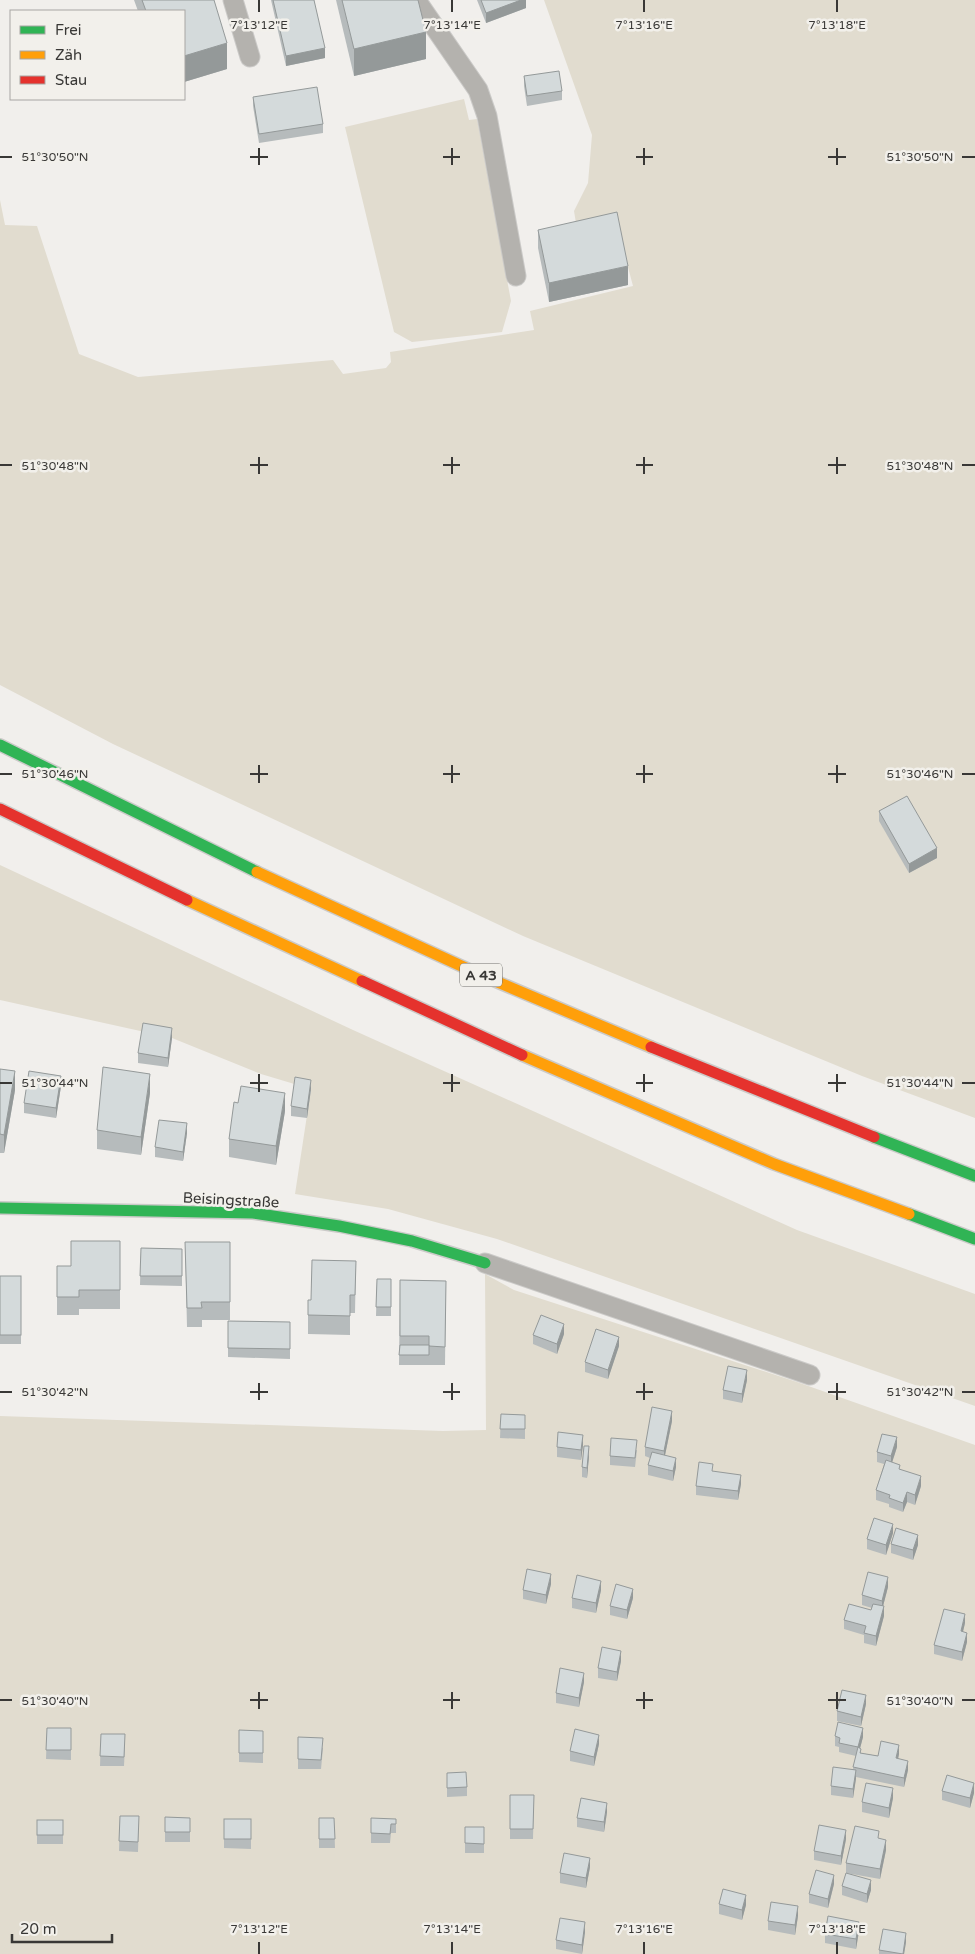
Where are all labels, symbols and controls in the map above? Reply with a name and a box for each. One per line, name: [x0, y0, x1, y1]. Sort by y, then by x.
legend: [10, 10, 185, 100]
text: 7°13'12"E: [230, 18, 288, 32]
text: 7°13'14"E: [423, 18, 481, 32]
text: 7°13'16"E: [615, 18, 673, 32]
text: 7°13'18"E: [808, 18, 866, 32]
text: Frei: [55, 21, 81, 39]
text: Zäh: [55, 46, 82, 64]
text: Stau: [55, 71, 87, 89]
text: 51°30'50"N: [22, 150, 89, 164]
text: 51°30'50"N: [887, 150, 954, 164]
text: 51°30'48"N: [22, 459, 89, 473]
text: 51°30'48"N: [887, 459, 954, 473]
text: 51°30'46"N: [22, 767, 89, 781]
text: 51°30'46"N: [887, 767, 954, 781]
road number: A 43: [460, 964, 502, 986]
text: 51°30'44"N: [22, 1076, 89, 1090]
text: 51°30'44"N: [887, 1076, 954, 1090]
street label: Beisingstraße: [182, 1188, 280, 1212]
text: 51°30'42"N: [22, 1385, 89, 1399]
text: 51°30'42"N: [887, 1385, 954, 1399]
text: 51°30'40"N: [22, 1694, 89, 1708]
text: 51°30'40"N: [887, 1694, 954, 1708]
scale bar: [12, 1912, 112, 1944]
text: 20 m: [20, 1920, 57, 1938]
text: 7°13'12"E: [230, 1922, 288, 1936]
text: 7°13'14"E: [423, 1922, 481, 1936]
text: 7°13'16"E: [615, 1922, 673, 1936]
text: 7°13'18"E: [808, 1922, 866, 1936]

